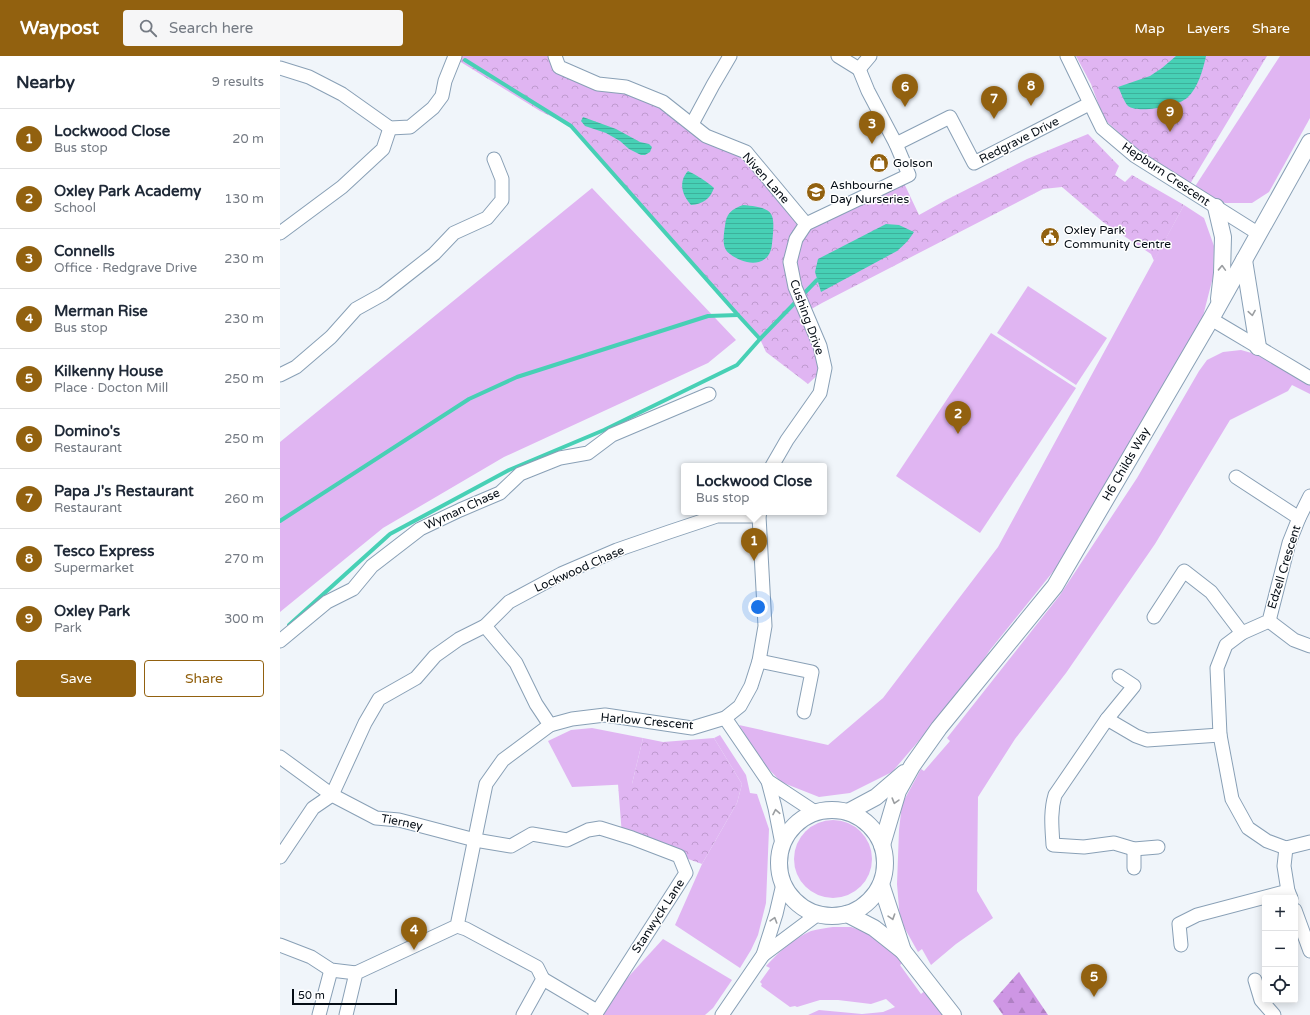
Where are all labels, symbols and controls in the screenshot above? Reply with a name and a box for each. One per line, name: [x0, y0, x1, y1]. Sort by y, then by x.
search box: [123, 10, 403, 46]
text: Waypost: [20, 17, 99, 39]
icon: search: [137, 17, 159, 39]
text: Search here: [169, 19, 253, 37]
text: Map: [1135, 20, 1165, 37]
text: Layers: [1187, 20, 1230, 37]
text: Share: [1252, 20, 1290, 37]
text: Nearby: [16, 72, 75, 93]
pin: 8: [1018, 73, 1044, 106]
text: 9 results: [212, 74, 264, 90]
pin: 6: [892, 74, 918, 107]
pin: 7: [981, 86, 1007, 119]
pin: 9: [1157, 99, 1183, 132]
pin: 3: [859, 111, 885, 144]
street label: Redgrave Drive: [977, 114, 1061, 166]
text: Lockwood Close: [54, 122, 170, 140]
text: 1: [25, 131, 33, 147]
text: 20 m: [232, 131, 264, 147]
street label: Hepburn Crescent: [1119, 139, 1213, 209]
text: Bus stop: [54, 140, 108, 156]
street label: Niven Lane: [739, 150, 793, 207]
shop icon: Golson: [868, 152, 890, 174]
place label: Golson: [893, 156, 933, 170]
place label: Ashbourne Day Nurseries: [830, 178, 909, 206]
school or university icon: Ashbourne Day Nurseries: [805, 181, 827, 203]
text: Oxley Park Academy: [54, 182, 201, 200]
text: 2: [25, 191, 33, 207]
text: 130 m: [224, 191, 264, 207]
text: School: [54, 200, 96, 216]
place label: Oxley Park Community Centre: [1064, 223, 1171, 251]
public building icon: Oxley Park Community Centre: [1039, 226, 1061, 248]
text: Connells: [54, 242, 115, 260]
text: 3: [25, 251, 33, 267]
text: 230 m: [224, 251, 264, 267]
text: Office · Redgrave Drive: [54, 260, 197, 276]
one-way arrow: [1218, 265, 1226, 271]
street label: Cushing Drive: [787, 277, 827, 357]
text: Merman Rise: [54, 302, 148, 320]
one-way arrow: [1247, 310, 1256, 316]
text: 4: [25, 311, 33, 327]
text: 230 m: [224, 311, 264, 327]
text: Bus stop: [54, 320, 108, 336]
text: Kilkenny House: [54, 362, 163, 380]
text: 5: [25, 371, 33, 387]
text: 250 m: [224, 371, 264, 387]
text: Place · Docton Mill: [54, 380, 168, 396]
pin: 2: [945, 401, 971, 434]
text: Domino's: [54, 422, 120, 440]
street label: H6 Childs Way: [1099, 424, 1153, 503]
text: 6: [25, 431, 33, 447]
text: 250 m: [224, 431, 264, 447]
text: Restaurant: [54, 440, 122, 456]
popup: [681, 463, 827, 515]
text: Lockwood Close: [696, 472, 812, 490]
text: Papa J's Restaurant: [54, 482, 194, 500]
street label: Wyman Chase: [422, 485, 502, 533]
text: Bus stop: [696, 490, 750, 506]
text: 7: [25, 491, 33, 507]
text: 260 m: [224, 491, 264, 507]
text: Restaurant: [54, 500, 122, 516]
street label: Edzell Crescent: [1265, 523, 1304, 611]
pin: 1: [741, 528, 767, 561]
text: Tesco Express: [54, 542, 154, 560]
street label: Lockwood Chase: [532, 543, 626, 595]
text: 8: [25, 551, 33, 567]
text: 270 m: [224, 551, 264, 567]
text: Supermarket: [54, 560, 134, 576]
your location: [748, 597, 768, 617]
text: Oxley Park: [54, 602, 130, 620]
text: 9: [25, 611, 33, 627]
text: 300 m: [224, 611, 264, 627]
text: Park: [54, 620, 82, 636]
button: Save: [16, 660, 136, 697]
button: Share: [144, 660, 264, 697]
street label: Harlow Crescent: [600, 710, 695, 732]
one-way arrow: [891, 797, 900, 804]
one-way arrow: [773, 809, 781, 815]
street label: Tierney: [380, 811, 425, 833]
street label: Stanwyck Lane: [629, 876, 687, 956]
map controls: [1262, 895, 1298, 1003]
button: +: [1262, 895, 1298, 931]
one-way arrow: [887, 914, 896, 921]
pin: 4: [401, 917, 427, 950]
one-way arrow: [769, 917, 778, 924]
button: −: [1262, 931, 1298, 967]
pin: 5: [1081, 964, 1107, 997]
button: locate: [1262, 967, 1298, 1003]
scale bar: [292, 987, 397, 1006]
text: 50 m: [298, 989, 325, 1002]

